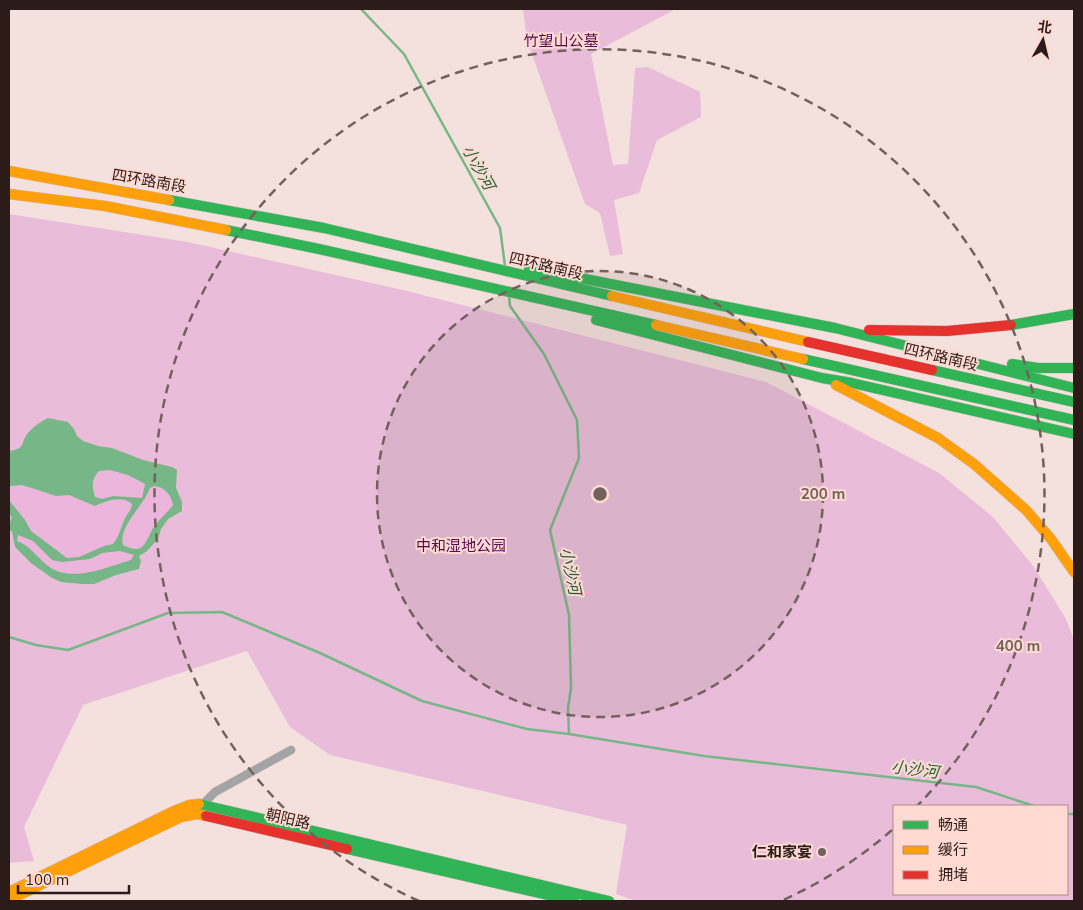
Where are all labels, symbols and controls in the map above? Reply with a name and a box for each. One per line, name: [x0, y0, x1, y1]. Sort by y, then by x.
north arrow: [1018, 15, 1068, 65]
text: 北: [1037, 17, 1053, 37]
park label: 竹望山公墓: [523, 31, 599, 50]
water label: 小沙河: [459, 141, 501, 195]
street label: 四环路南段: [110, 165, 188, 196]
street label: 四环路南段: [507, 248, 585, 283]
street label: 四环路南段: [902, 339, 980, 374]
text: 200 m: [801, 484, 845, 503]
centre of rings: [591, 485, 609, 503]
park label: 中和湿地公园: [416, 536, 506, 555]
water label: 小沙河: [556, 545, 586, 599]
text: 400 m: [996, 636, 1040, 655]
water label: 小沙河: [890, 756, 943, 782]
street label: 朝阳路: [264, 804, 312, 833]
legend: [893, 805, 1068, 895]
text: 畅通: [938, 815, 968, 834]
text: 缓行: [938, 840, 968, 859]
place label: 仁和家宴: [752, 842, 812, 861]
marker: 仁和家宴: [816, 846, 828, 858]
scale bar: [18, 862, 129, 894]
text: 拥堵: [938, 865, 968, 884]
text: 100 m: [25, 870, 69, 889]

